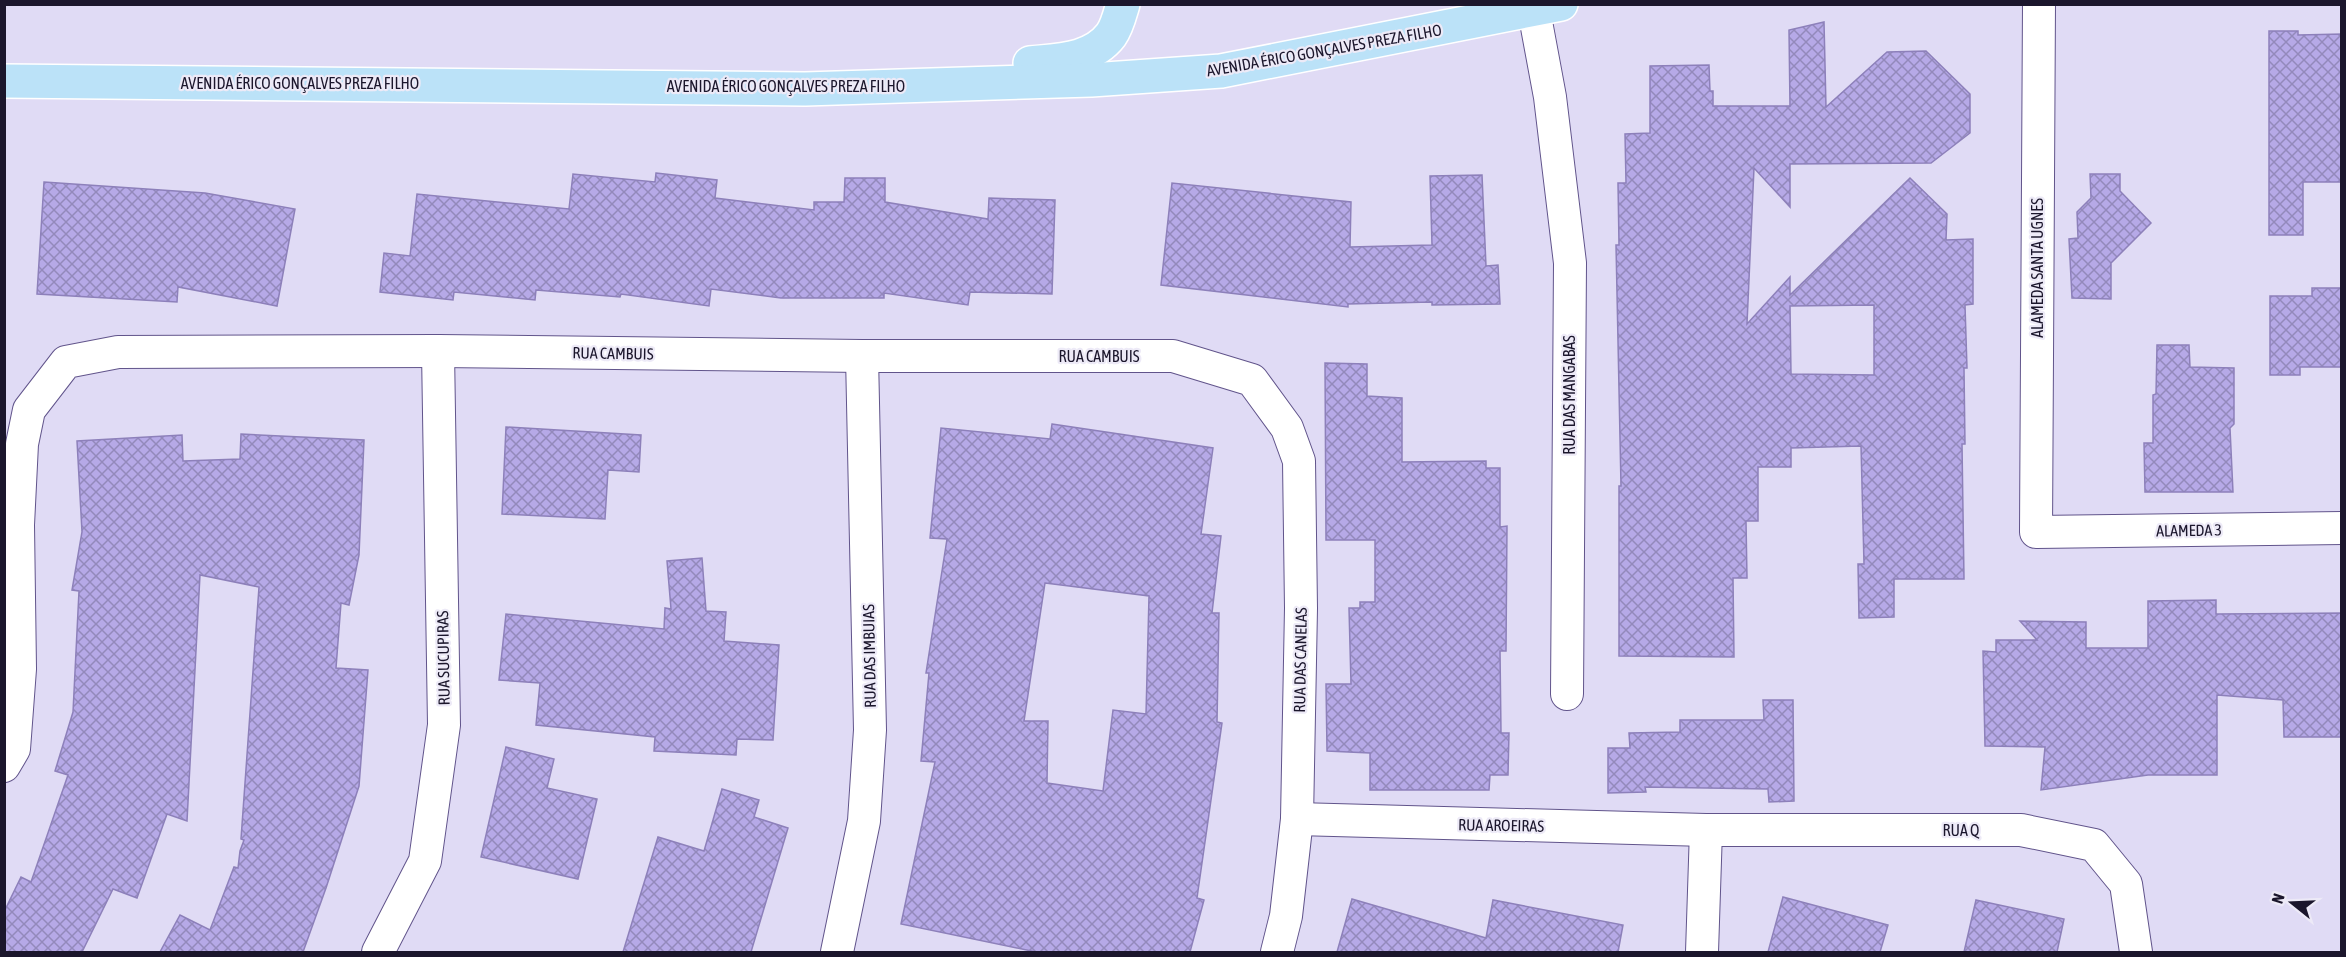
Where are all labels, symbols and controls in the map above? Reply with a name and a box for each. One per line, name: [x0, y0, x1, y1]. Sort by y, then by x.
street label: AVENIDA ÉRICO GONÇALVES PREZA FILHO: [1205, 20, 1443, 81]
street label: AVENIDA ÉRICO GONÇALVES PREZA FILHO: [181, 74, 419, 93]
street label: AVENIDA ÉRICO GONÇALVES PREZA FILHO: [667, 77, 905, 96]
street label: ALAMEDA SANTA UGNES: [2028, 198, 2046, 338]
street label: RUA DAS MANGABAS: [1560, 335, 1578, 455]
street label: RUA CAMBUIS: [572, 343, 654, 363]
street label: RUA CAMBUIS: [1058, 347, 1140, 365]
street label: ALAMEDA 3: [2156, 520, 2222, 540]
street label: RUA DAS IMBUIAS: [859, 604, 879, 708]
street label: RUA DAS CANELAS: [1290, 607, 1310, 713]
street label: RUA SUCUPIRAS: [433, 610, 453, 706]
street label: RUA AROEIRAS: [1458, 815, 1544, 835]
street label: RUA Q: [1943, 821, 1980, 839]
north arrow: [2262, 873, 2322, 933]
text: N: [2268, 891, 2288, 906]

